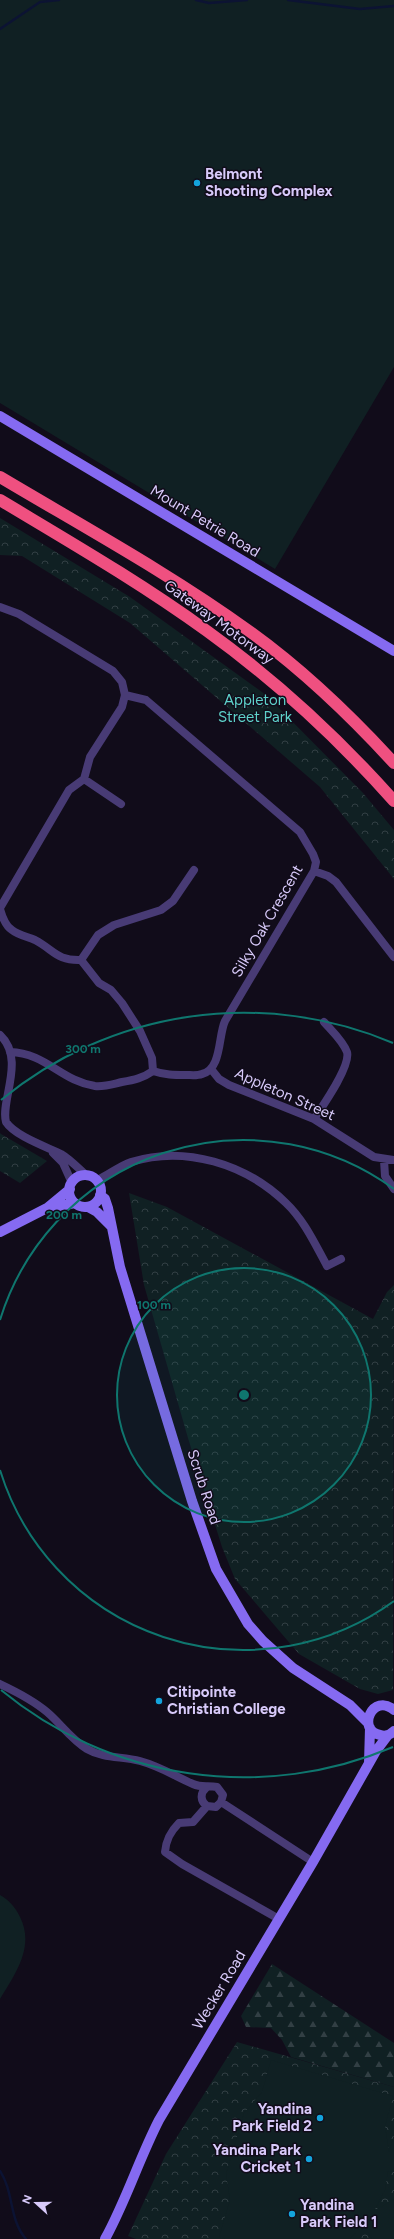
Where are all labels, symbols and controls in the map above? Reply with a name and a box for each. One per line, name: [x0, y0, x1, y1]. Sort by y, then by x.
place label: Belmont Shooting Complex: [205, 165, 333, 200]
marker: Belmont Shooting Complex: [192, 178, 202, 188]
street label: Mount Petrie Road: [147, 481, 263, 561]
street label: Gateway Motorway: [161, 576, 277, 668]
park label: Appleton Street Park: [218, 691, 293, 726]
street label: Silky Oak Crescent: [228, 861, 307, 980]
text: 300 m: [65, 1042, 101, 1056]
street label: Appleton Street: [232, 1064, 338, 1124]
text: 200 m: [46, 1208, 82, 1222]
text: 100 m: [137, 1298, 171, 1312]
centre of rings: [237, 1388, 251, 1402]
street label: Scrub Road: [183, 1447, 225, 1527]
place label: Citipointe Christian College: [167, 1683, 286, 1718]
marker: Citipointe Christian College: [154, 1696, 164, 1706]
street label: Wecker Road: [188, 1947, 250, 2033]
place label: Yandina Park Field 2: [232, 2100, 312, 2135]
marker: Yandina Park Field 2: [315, 2113, 325, 2123]
place label: Yandina Park Cricket 1: [212, 2141, 301, 2176]
marker: Yandina Park Cricket 1: [304, 2154, 314, 2164]
north arrow: [16, 2183, 56, 2223]
text: N: [20, 2193, 35, 2206]
place label: Yandina Park Field 1: [300, 2196, 377, 2231]
marker: Yandina Park Field 1: [287, 2209, 297, 2219]

